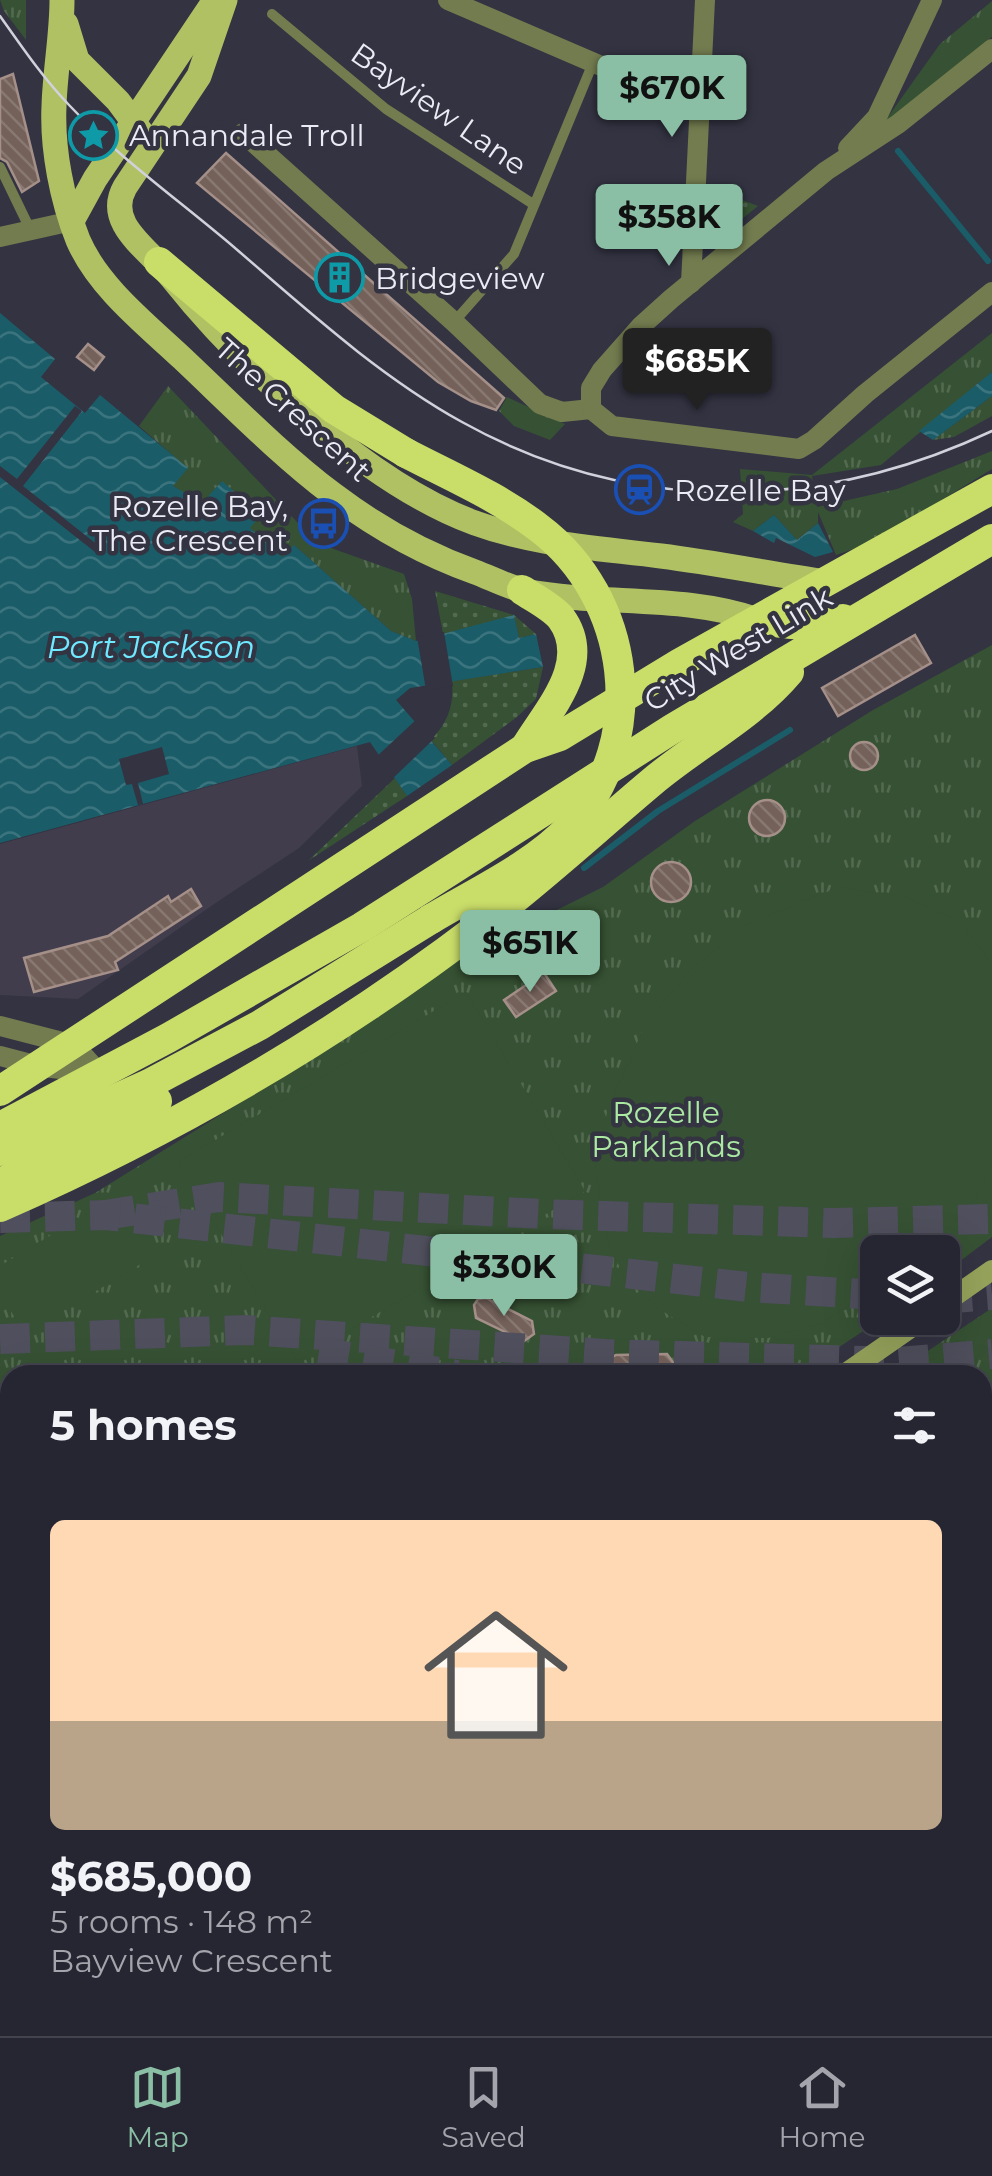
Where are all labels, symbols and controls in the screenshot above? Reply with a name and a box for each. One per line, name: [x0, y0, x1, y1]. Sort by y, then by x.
street label: Bayview Lane: [344, 35, 534, 183]
pin: $670K: [602, 55, 742, 140]
text: $670K: [619, 68, 725, 107]
place icon: Annandale Troll: [68, 109, 120, 161]
place label: Annandale Troll: [129, 117, 365, 154]
pin: $358K: [599, 184, 739, 269]
text: $358K: [618, 197, 720, 236]
building icon: Bridgeview: [314, 252, 366, 304]
place label: Bridgeview: [375, 260, 545, 297]
pin: $685K: [627, 328, 767, 413]
street label: The Crescent: [208, 331, 378, 489]
text: $685K: [645, 341, 749, 380]
station icon: Rozelle Bay: [613, 464, 665, 516]
place label: Rozelle Bay: [674, 472, 846, 509]
place label: Rozelle Bay, The Crescent: [92, 488, 288, 559]
bus stop icon: Rozelle Bay, The Crescent: [297, 497, 349, 549]
street label: City West Link: [637, 578, 839, 720]
water label: Port Jackson: [47, 627, 255, 666]
pin: $651K: [460, 910, 600, 995]
text: $651K: [482, 923, 578, 962]
park label: Rozelle Parklands: [591, 1094, 741, 1165]
pin: $330K: [434, 1234, 574, 1319]
map controls: [860, 1235, 960, 1335]
button: layers: [860, 1235, 960, 1335]
text: $330K: [452, 1247, 556, 1286]
icon: filters: [887, 1398, 942, 1453]
text: 5 homes: [50, 1399, 237, 1451]
icon: home: [406, 1585, 586, 1765]
text: $685,000: [50, 1850, 252, 1902]
text: 5 rooms · 148 m²: [50, 1902, 313, 1941]
text: Bayview Crescent: [50, 1941, 333, 1980]
tab: Map: [126, 2060, 189, 2154]
tab: Saved: [442, 2060, 526, 2154]
tab: Home: [779, 2060, 866, 2154]

